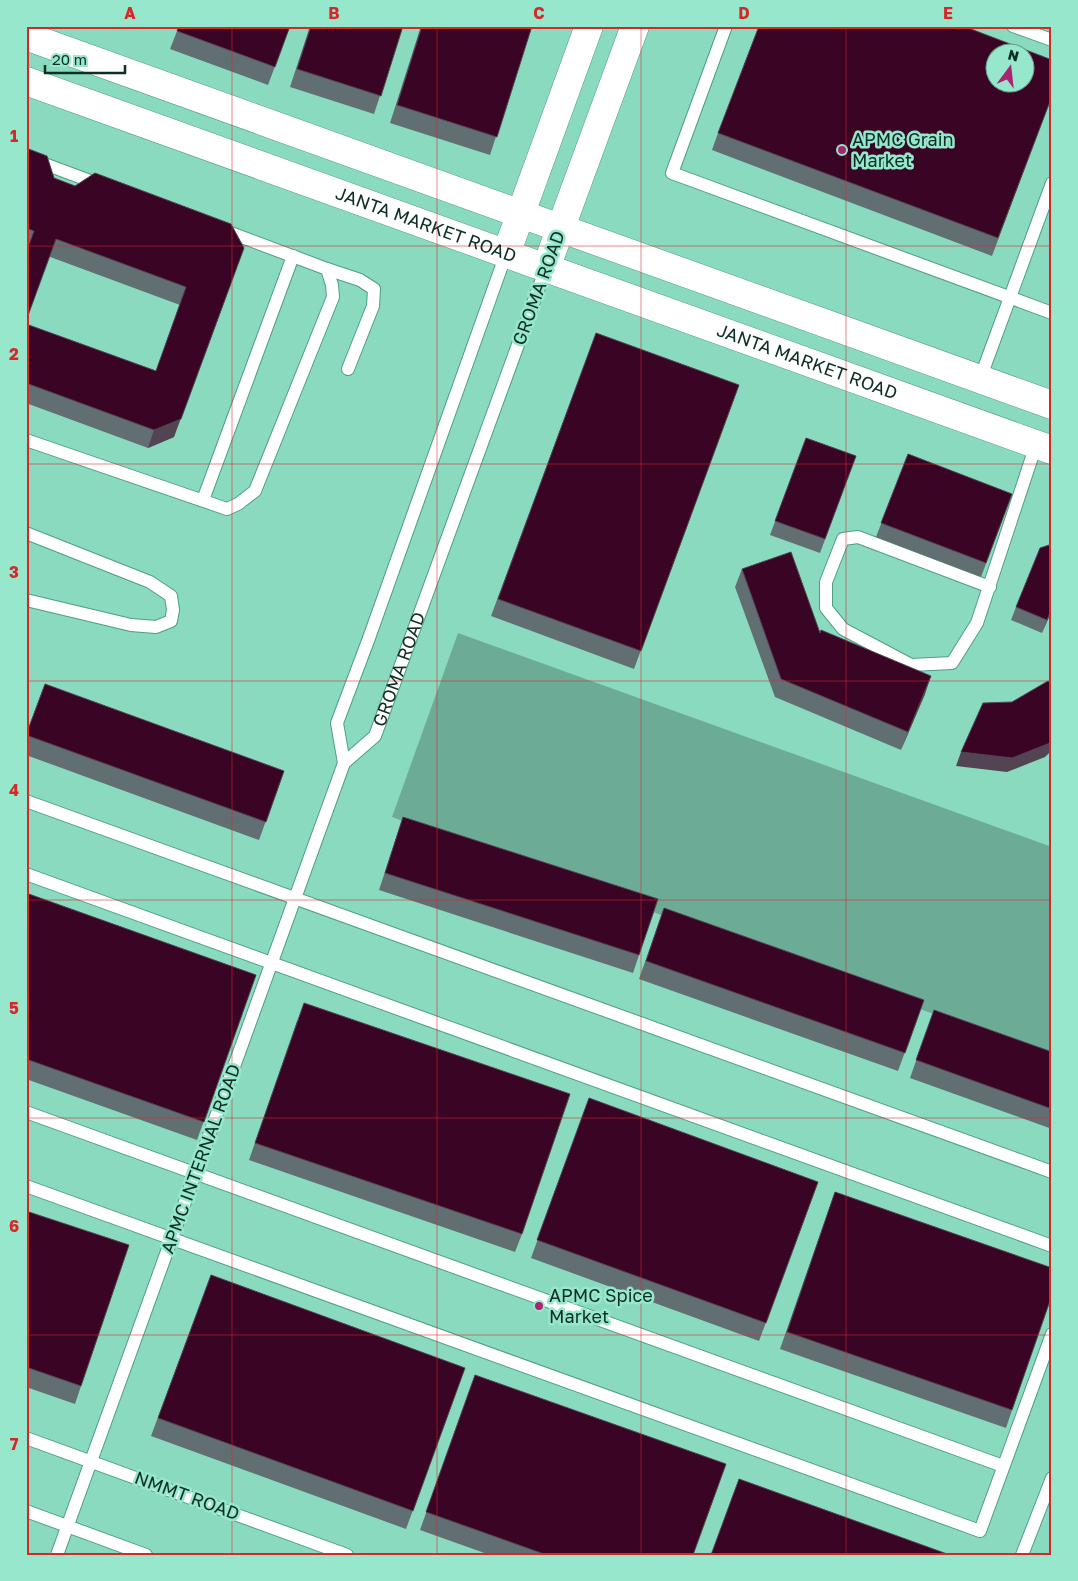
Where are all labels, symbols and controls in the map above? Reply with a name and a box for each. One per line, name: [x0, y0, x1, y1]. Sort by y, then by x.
text: A: [124, 3, 136, 23]
text: B: [328, 3, 340, 23]
text: C: [533, 3, 545, 23]
text: D: [738, 3, 750, 23]
text: E: [943, 3, 953, 23]
scale bar: [45, 42, 125, 74]
north arrow: [986, 42, 1036, 92]
text: N: [1006, 45, 1021, 65]
text: 20 m: [52, 50, 87, 68]
text: 1: [10, 126, 18, 146]
place label: APMC Grain Market: [852, 128, 954, 171]
marker: APMC Grain Market: [836, 144, 848, 156]
street label: JANTA MARKET ROAD: [333, 181, 520, 266]
street label: GROMA ROAD: [507, 227, 569, 348]
street label: JANTA MARKET ROAD: [714, 318, 901, 404]
text: 2: [9, 344, 19, 364]
text: 3: [9, 562, 19, 582]
street label: GROMA ROAD: [367, 609, 429, 729]
text: 4: [9, 780, 19, 800]
text: 5: [9, 998, 19, 1018]
street label: APMC INTERNAL ROAD: [155, 1061, 245, 1256]
text: 6: [9, 1216, 19, 1236]
place label: APMC Spice Market: [549, 1284, 653, 1327]
marker: APMC Spice Market: [533, 1300, 545, 1312]
text: 7: [10, 1434, 19, 1454]
street label: NMMT ROAD: [132, 1466, 243, 1524]

